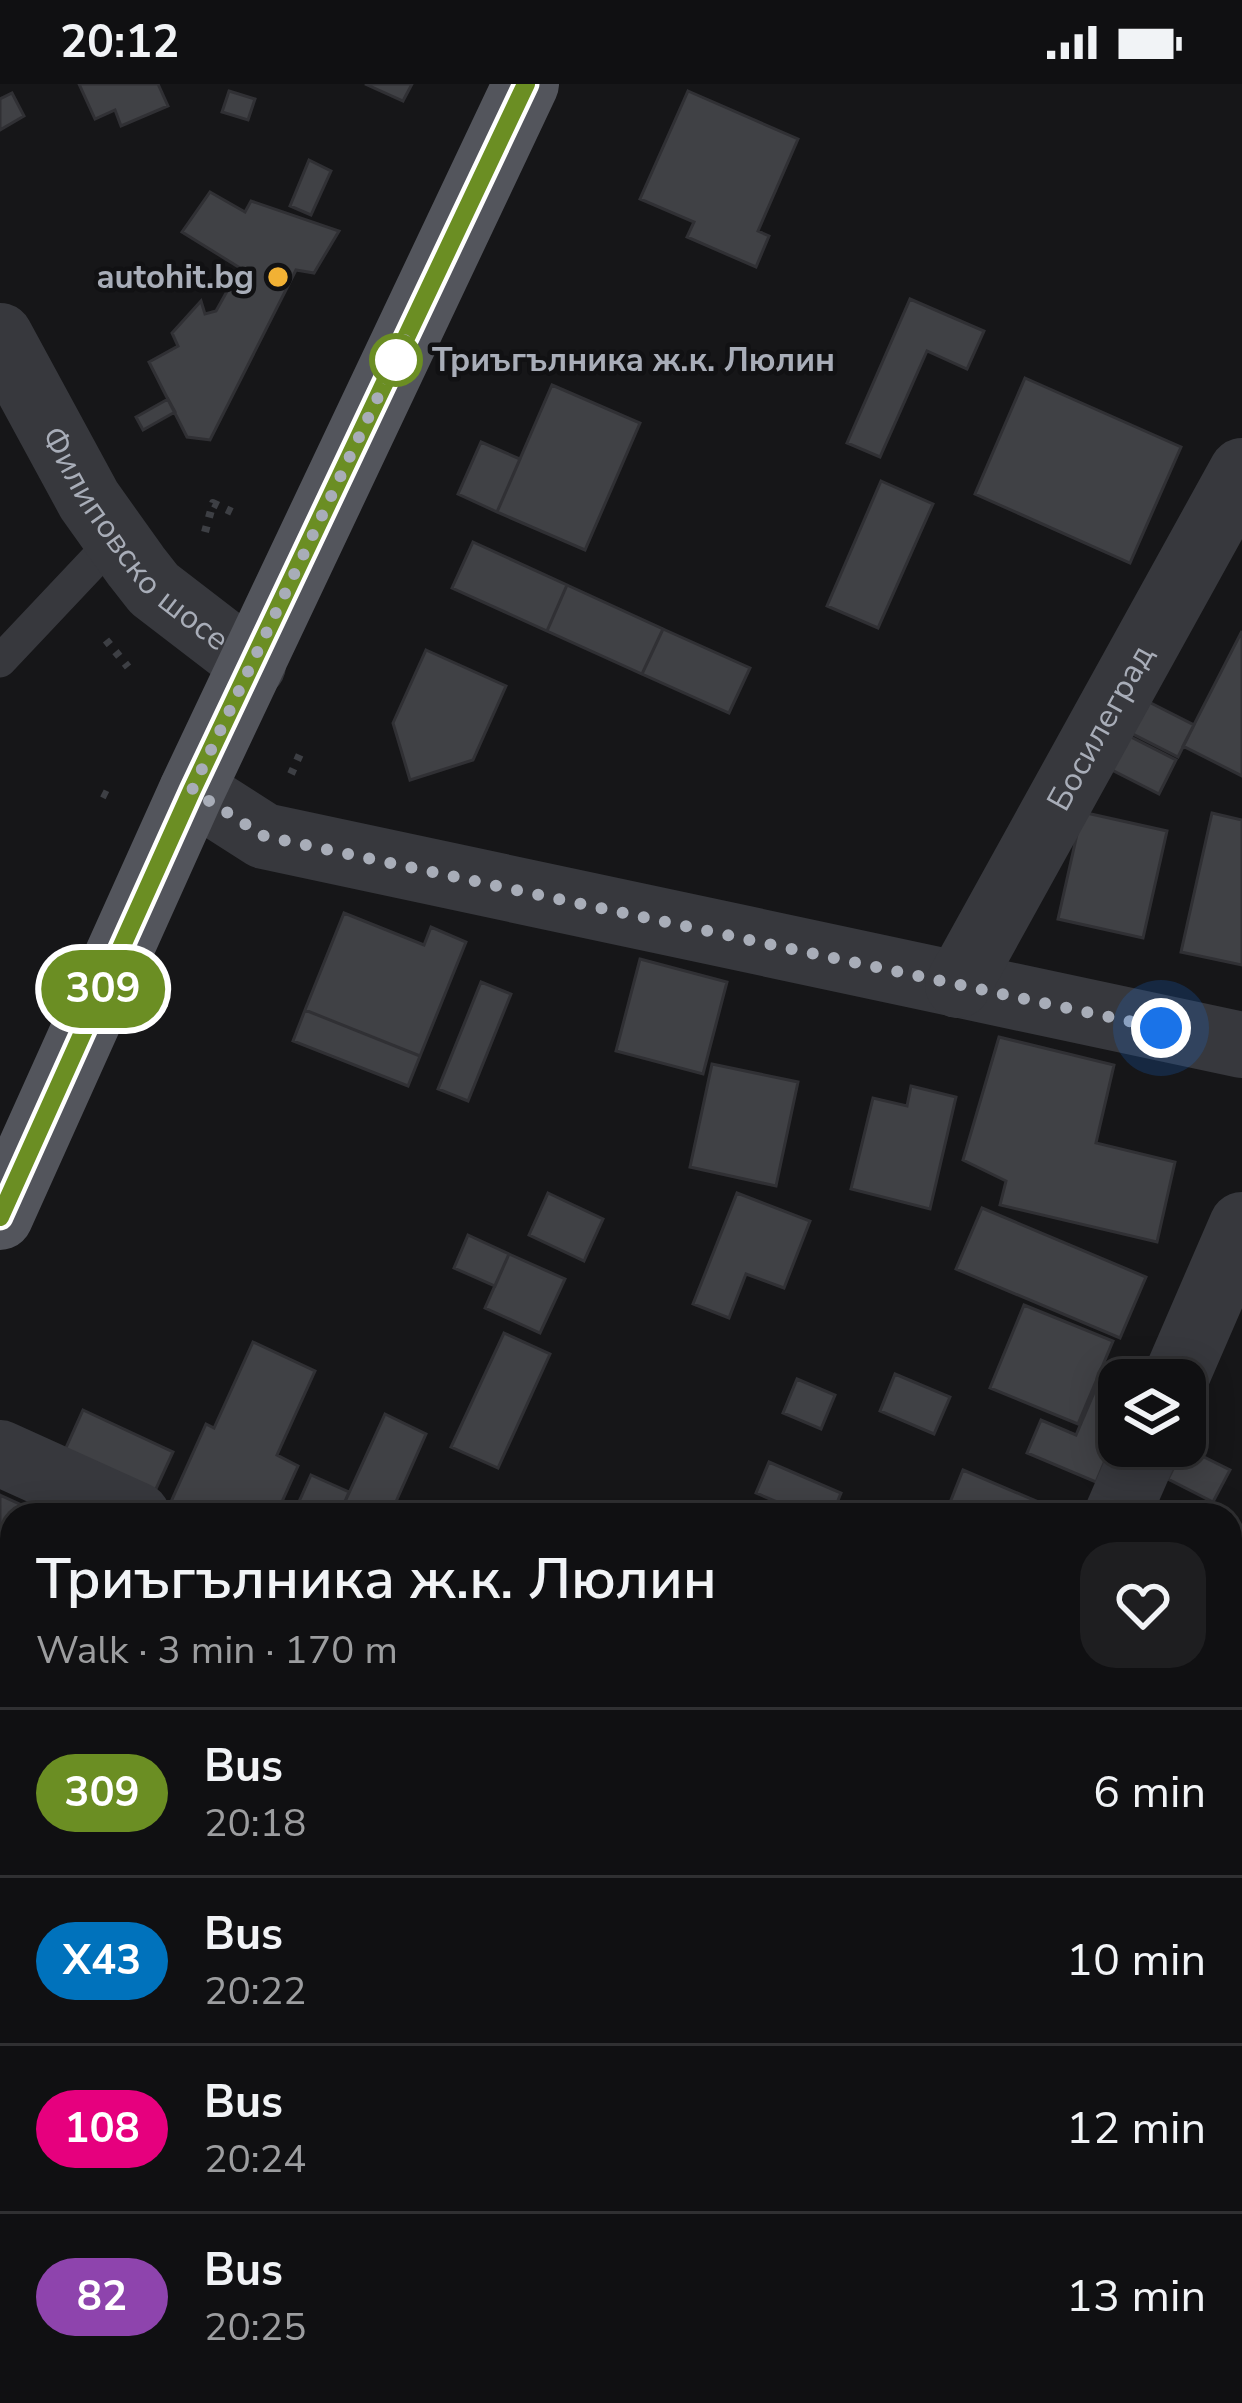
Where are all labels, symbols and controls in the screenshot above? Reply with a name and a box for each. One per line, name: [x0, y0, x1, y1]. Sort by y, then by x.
text: 20:12: [60, 12, 179, 73]
place label: autohit.bg: [96, 255, 254, 300]
marker: autohit.bg: [265, 264, 291, 290]
marker: Триъгълника ж.к. Люлин: [371, 335, 421, 385]
place label: Триъгълника ж.к. Люлин: [432, 338, 835, 383]
street label: Филиповско шосе: [31, 418, 238, 661]
street label: Босилеград: [1036, 636, 1164, 819]
line badge: 309: [34, 950, 172, 1028]
text: 309: [65, 960, 141, 1017]
your location: [1131, 998, 1191, 1058]
map controls: [1098, 1359, 1206, 1467]
button: layers: [1098, 1359, 1206, 1467]
text: Триъгълника ж.к. Люлин: [36, 1540, 717, 1618]
button: heart: [1080, 1542, 1206, 1668]
text: Walk · 3 min · 170 m: [36, 1624, 398, 1677]
text: Bus: [204, 1736, 283, 1797]
text: 6 min: [1093, 1762, 1206, 1823]
text: 309: [64, 1764, 140, 1821]
text: 20:18: [204, 1797, 307, 1850]
text: Bus: [204, 1904, 283, 1965]
text: 10 min: [1066, 1930, 1206, 1991]
text: X43: [63, 1932, 141, 1989]
text: 20:22: [204, 1965, 307, 2018]
text: Bus: [204, 2072, 283, 2133]
text: 12 min: [1066, 2098, 1206, 2159]
text: 108: [64, 2100, 140, 2157]
text: 20:24: [204, 2133, 307, 2186]
text: Bus: [204, 2240, 283, 2301]
text: 13 min: [1066, 2266, 1206, 2327]
text: 82: [77, 2268, 127, 2325]
text: 20:25: [204, 2301, 307, 2354]

